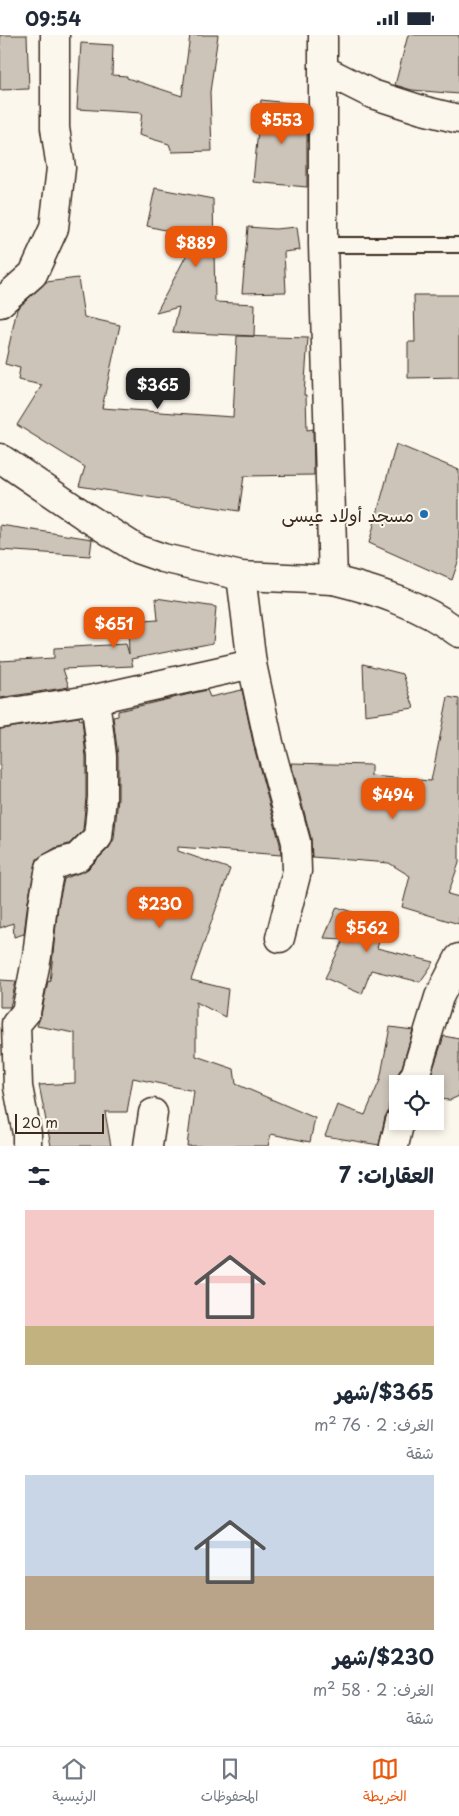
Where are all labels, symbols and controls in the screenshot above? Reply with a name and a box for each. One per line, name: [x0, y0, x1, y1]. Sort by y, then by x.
text: 09:54: [25, 4, 81, 32]
pin: $553: [252, 103, 312, 145]
text: $553: [262, 107, 302, 131]
pin: $889: [166, 225, 226, 268]
text: $889: [176, 230, 216, 254]
pin: $365: [128, 367, 188, 410]
text: $365: [137, 372, 179, 396]
place label: مسجد أولاد عيسى: [281, 501, 414, 528]
marker: مسجد أولاد عيسى: [418, 508, 430, 520]
pin: $651: [84, 607, 144, 649]
text: $651: [95, 611, 133, 635]
pin: $494: [363, 777, 423, 820]
text: $494: [372, 782, 414, 806]
pin: $230: [130, 887, 190, 929]
text: $230: [138, 891, 182, 915]
pin: $562: [337, 911, 397, 953]
text: $562: [346, 915, 388, 939]
map controls: [389, 1075, 444, 1130]
button: locate: [389, 1075, 444, 1130]
scale bar: [15, 1111, 104, 1134]
text: 20 m: [22, 1112, 58, 1133]
text: العقارات: 7: [339, 1158, 434, 1190]
icon: filters: [25, 1162, 53, 1190]
icon: home: [185, 1242, 275, 1332]
text: $365/شهر: [335, 1375, 434, 1407]
text: الغرف: 2 · 76 m²: [314, 1412, 434, 1436]
text: شقة: [406, 1440, 434, 1464]
icon: home: [185, 1507, 275, 1597]
text: $230/شهر: [333, 1640, 434, 1672]
text: الغرف: 2 · 58 m²: [313, 1677, 434, 1701]
text: شقة: [406, 1705, 434, 1729]
tab: الرئيسية: [52, 1755, 96, 1809]
tab: المحفوظات: [201, 1755, 258, 1809]
tab: الخريطة: [363, 1755, 407, 1809]

